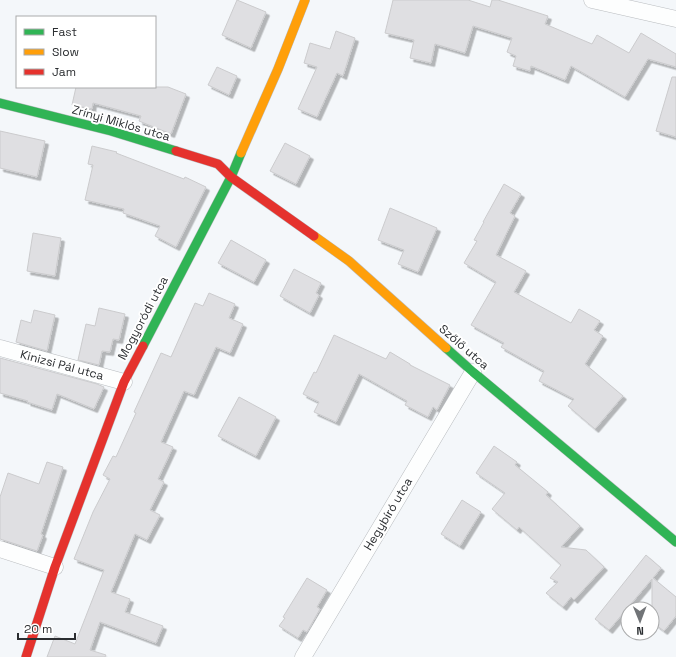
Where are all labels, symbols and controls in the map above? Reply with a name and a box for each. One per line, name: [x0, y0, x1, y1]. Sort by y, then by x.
legend: [16, 16, 156, 88]
text: Fast: [52, 24, 77, 40]
text: Slow: [52, 44, 79, 60]
text: Jam: [52, 64, 76, 80]
street label: Zrínyi Miklós utca: [70, 101, 172, 145]
street label: Mogyoródi utca: [114, 273, 172, 363]
street label: Szőlő utca: [436, 321, 492, 373]
street label: Kinizsi Pál utca: [18, 346, 106, 384]
street label: Hegybíró utca: [360, 475, 416, 553]
north arrow: [620, 601, 660, 641]
scale bar: [18, 615, 75, 641]
text: 20 m: [24, 621, 52, 637]
text: N: [636, 624, 644, 638]

